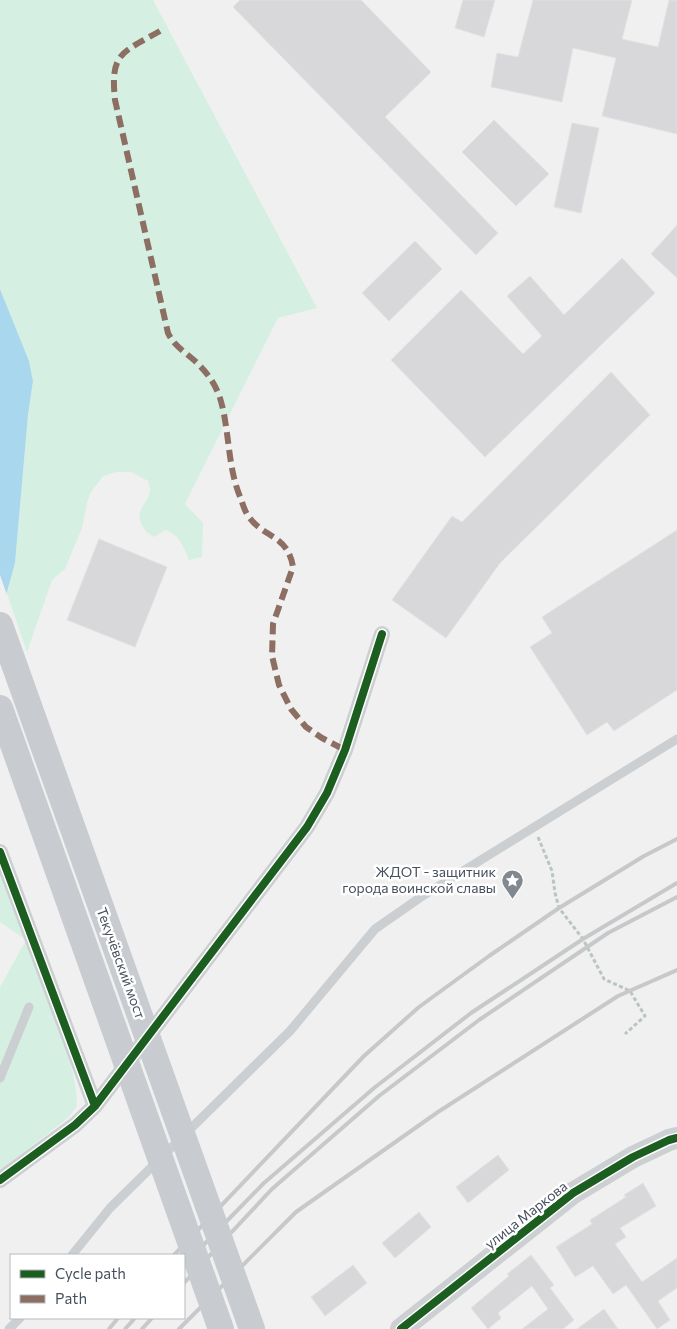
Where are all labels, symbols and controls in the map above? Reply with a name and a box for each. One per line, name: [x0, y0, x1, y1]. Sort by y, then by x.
place label: ЖДОТ - защитник города воинской славы: [342, 863, 497, 896]
place icon: ЖДОТ - защитник города воинской славы: [500, 868, 524, 899]
street label: Текучёвский мост: [93, 905, 150, 1021]
street label: улица Маркова: [481, 1177, 570, 1252]
legend: [10, 1254, 185, 1319]
text: Cycle path: [55, 1264, 126, 1282]
text: Path: [55, 1289, 87, 1307]

